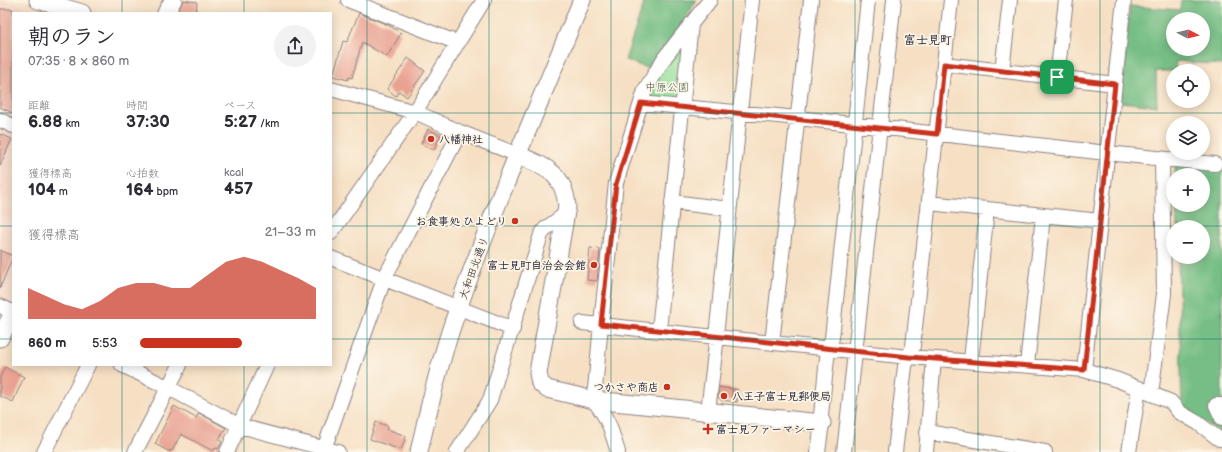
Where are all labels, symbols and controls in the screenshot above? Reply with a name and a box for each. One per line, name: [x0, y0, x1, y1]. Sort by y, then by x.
north arrow: [1166, 12, 1210, 56]
map controls: [1166, 12, 1210, 264]
text: 朝のラン: [28, 24, 116, 51]
button: share: [274, 25, 316, 67]
district label: 富士見町: [904, 33, 952, 48]
text: 07:35 · 8 × 860 m: [28, 53, 129, 69]
pin: [1040, 60, 1074, 94]
button: locate: [1166, 64, 1210, 108]
icon: arrive: [1046, 66, 1068, 88]
park label: 中原公園: [645, 81, 689, 94]
text: 距離: [28, 99, 50, 112]
text: 時間: [126, 99, 148, 112]
text: ペース: [224, 99, 256, 112]
text: 6.88: [28, 112, 62, 132]
text: 37:30: [126, 112, 170, 132]
text: 5:27: [224, 112, 257, 132]
button: layers: [1166, 116, 1210, 160]
text: km: [62, 117, 80, 130]
text: /km: [257, 117, 279, 130]
place label: 八幡神社: [439, 133, 483, 146]
marker: 八幡神社: [426, 134, 436, 144]
text: kcal: [224, 166, 244, 179]
text: 獲得標高: [28, 167, 72, 180]
text: 心拍数: [126, 167, 159, 180]
button: +: [1166, 168, 1210, 212]
text: 457: [224, 179, 253, 199]
text: 104: [28, 180, 56, 200]
text: 164: [126, 180, 153, 200]
text: m: [56, 185, 68, 198]
text: bpm: [153, 185, 178, 198]
place label: お食事処 ひよどり: [416, 215, 507, 228]
marker: お食事処 ひよどり: [510, 216, 520, 226]
button: −: [1166, 220, 1210, 264]
text: 21–33 m: [265, 224, 316, 240]
text: 獲得標高: [28, 227, 80, 243]
street label: 大和田北通り: [457, 235, 491, 301]
place label: 富士見町自治会会館: [487, 259, 586, 272]
marker: 富士見町自治会会館: [589, 260, 599, 270]
text: 860 m: [28, 335, 66, 351]
text: 5:53: [92, 335, 118, 351]
place label: つかさや商店: [593, 381, 659, 394]
marker: つかさや商店: [662, 382, 672, 392]
place label: 八王子富士見郵便局: [732, 390, 831, 403]
marker: 八王子富士見郵便局: [719, 391, 729, 401]
place label: 富士見ファーマシー: [716, 423, 815, 436]
marker: 富士見ファーマシー: [703, 424, 713, 434]

